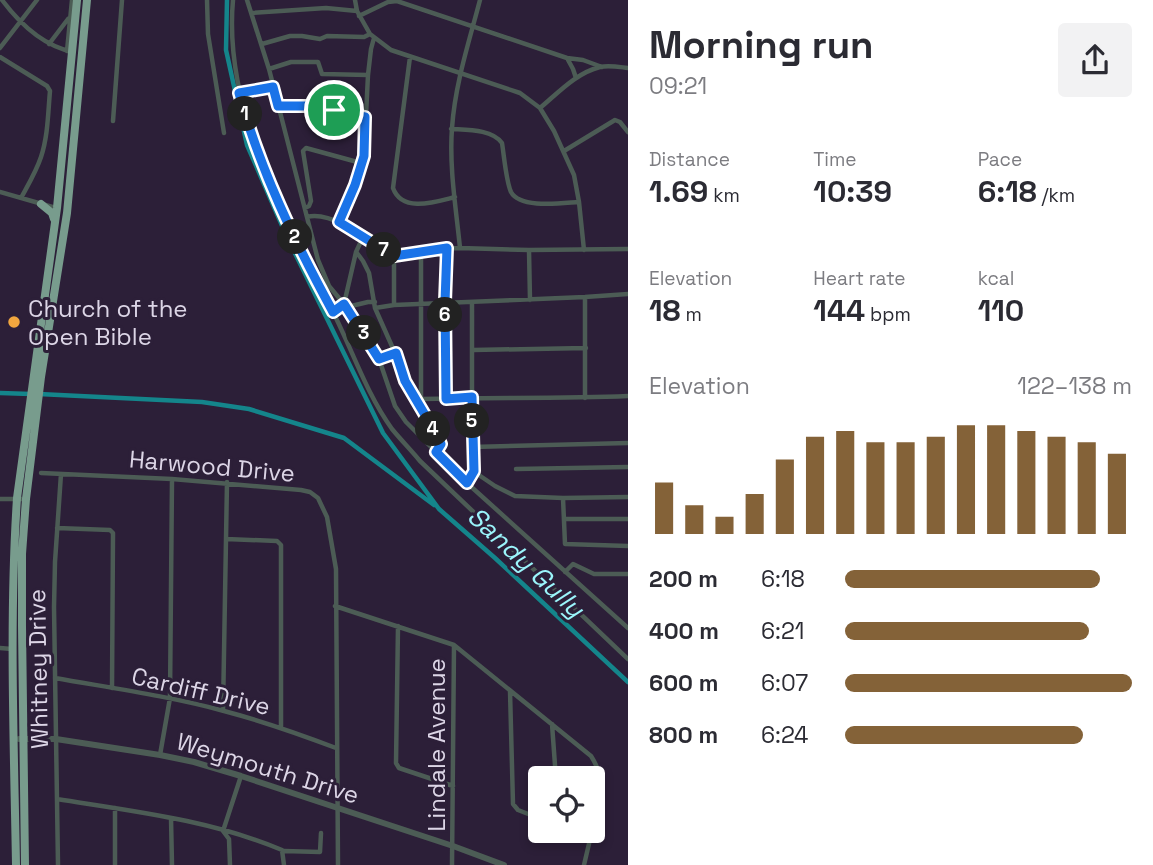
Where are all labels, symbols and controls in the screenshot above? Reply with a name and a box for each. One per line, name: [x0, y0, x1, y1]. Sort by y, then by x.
text: Morning run: [649, 21, 874, 69]
button: share: [1058, 23, 1132, 97]
text: 09:21: [649, 71, 707, 101]
pin: [304, 80, 364, 140]
icon: arrive: [315, 91, 353, 129]
pin: 1: [228, 96, 262, 132]
text: 1: [240, 101, 249, 126]
text: Distance: [649, 147, 730, 172]
text: Time: [813, 147, 857, 172]
text: Pace: [978, 147, 1022, 172]
text: 1.69: [649, 172, 708, 211]
text: 10:39: [813, 172, 892, 211]
text: 6:18: [978, 172, 1037, 211]
text: km: [708, 183, 740, 208]
text: /km: [1037, 183, 1075, 208]
pin: 2: [278, 219, 312, 254]
text: 2: [289, 224, 300, 249]
pin: 7: [366, 232, 402, 268]
text: 7: [378, 237, 389, 262]
text: Elevation: [649, 266, 732, 291]
text: Heart rate: [813, 266, 906, 291]
text: kcal: [978, 266, 1014, 291]
text: 18: [649, 291, 681, 330]
text: 144: [813, 291, 865, 330]
text: 110: [978, 291, 1024, 330]
place label: Church of the Open Bible: [28, 293, 188, 352]
pin: 6: [428, 298, 462, 332]
text: 6: [439, 302, 450, 327]
text: m: [681, 302, 702, 327]
text: bpm: [865, 302, 911, 327]
marker: Church of the Open Bible: [6, 314, 22, 330]
pin: 3: [346, 316, 382, 350]
text: 3: [358, 320, 369, 345]
text: Elevation: [649, 371, 750, 401]
text: 122–138 m: [1017, 371, 1132, 401]
pin: 5: [454, 404, 490, 438]
text: 5: [466, 408, 477, 433]
pin: 4: [416, 412, 450, 446]
text: 4: [426, 416, 439, 441]
street label: Harwood Drive: [128, 443, 296, 489]
water label: Sandy Gully: [460, 499, 592, 626]
text: 200 m: [649, 564, 718, 594]
text: 6:18: [761, 564, 805, 594]
street label: Whitney Drive: [21, 589, 55, 749]
text: 400 m: [649, 616, 719, 646]
text: 6:21: [761, 616, 804, 646]
street label: Lindale Avenue: [421, 658, 452, 832]
street label: Cardiff Drive: [129, 660, 273, 722]
text: 600 m: [649, 668, 719, 698]
text: 6:07: [761, 668, 808, 698]
text: 800 m: [649, 720, 718, 750]
text: 6:24: [761, 720, 808, 750]
street label: Weymouth Drive: [173, 726, 363, 810]
map controls: [528, 766, 605, 843]
button: locate: [528, 766, 605, 843]

